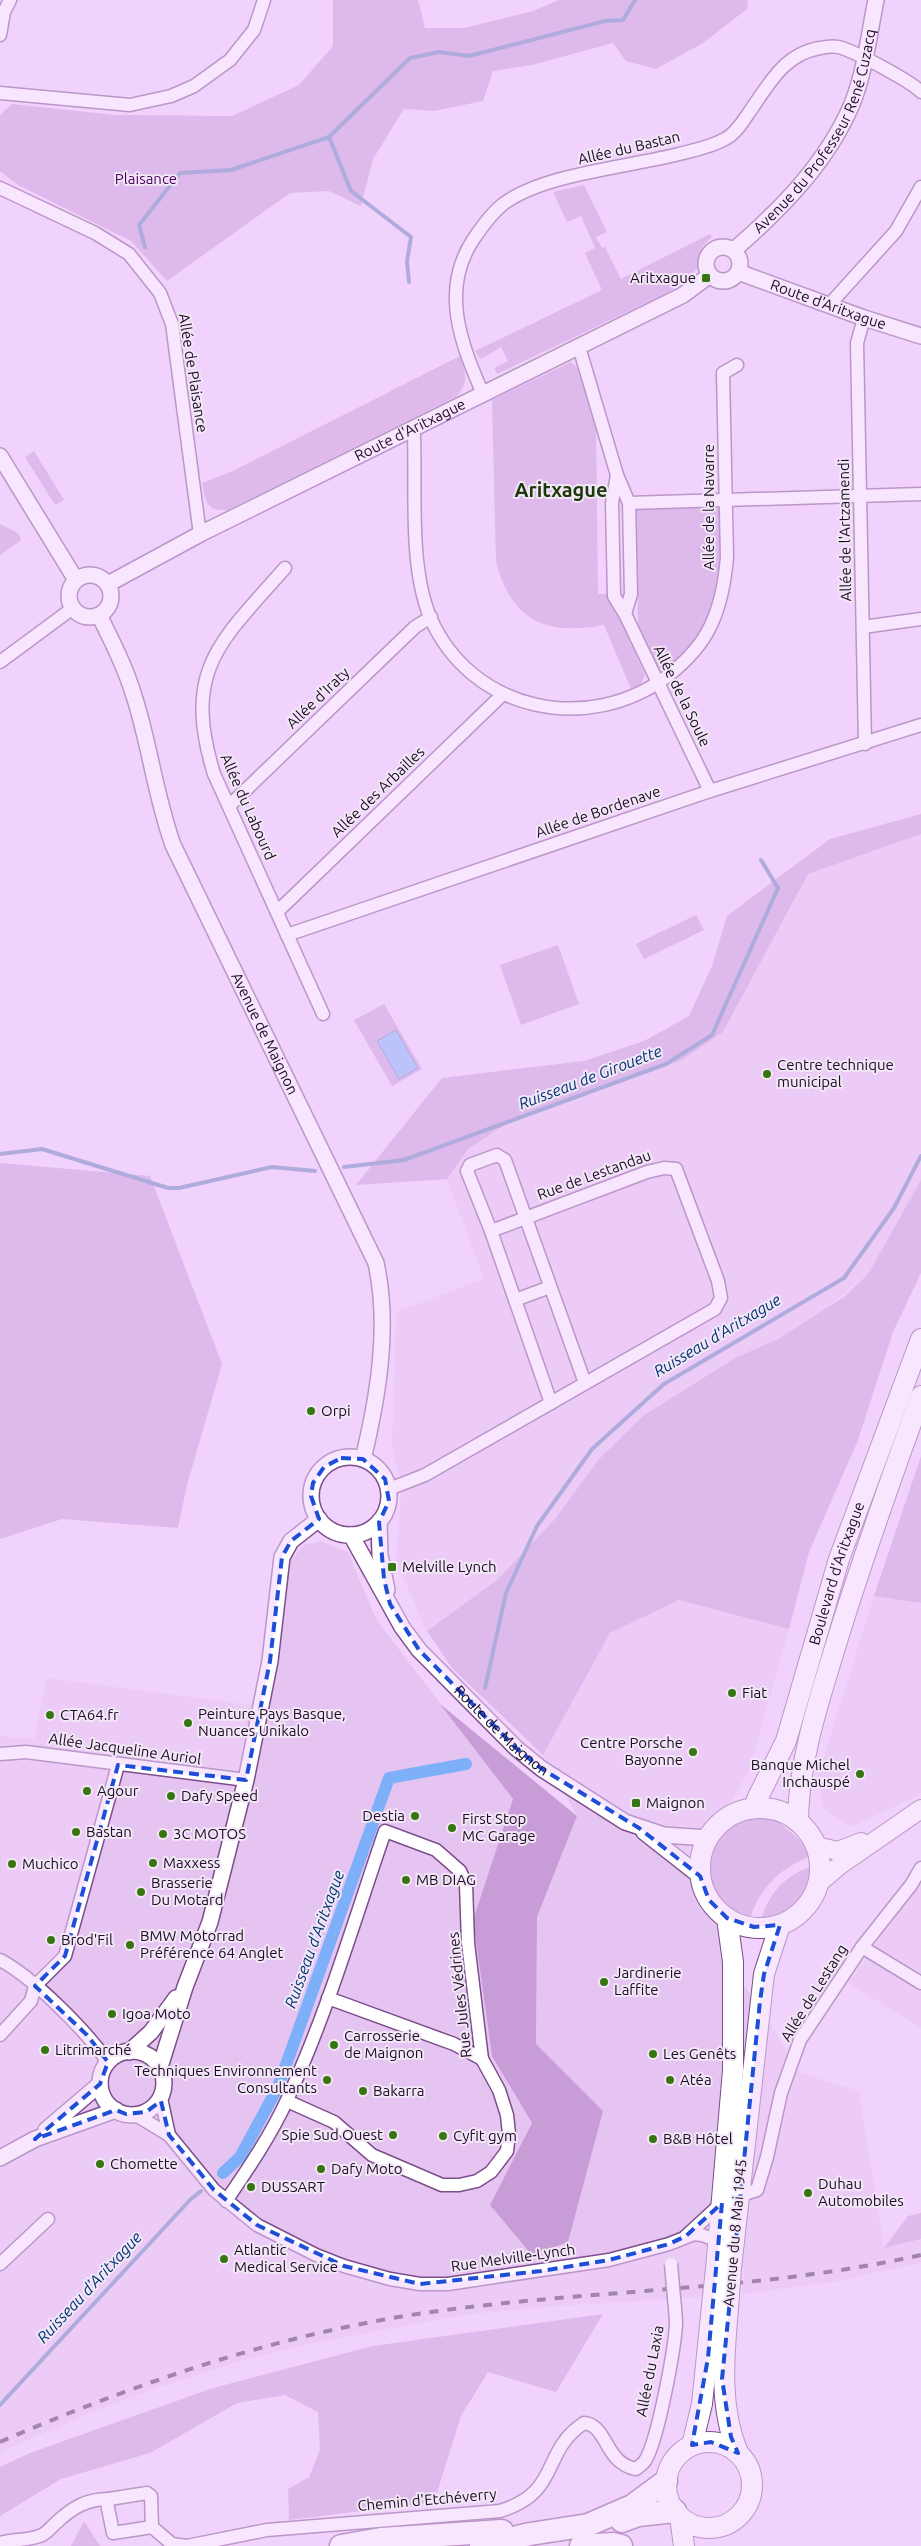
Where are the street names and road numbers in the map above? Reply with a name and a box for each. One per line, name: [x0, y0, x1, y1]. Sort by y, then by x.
street label: Avenue du Professeur René Cuzacq: [750, 28, 878, 236]
street label: Allée du Bastan: [576, 128, 682, 168]
street label: Route d'Aritxague: [768, 276, 888, 332]
street label: Allée de Plaisance: [176, 312, 211, 434]
street label: Route d'Aritxague: [351, 395, 468, 464]
street label: Allée de la Navarre: [700, 444, 717, 570]
street label: Allée de l'Artzamendi: [835, 458, 854, 602]
street label: Allée de la Soule: [651, 642, 714, 749]
street label: Allée d'Iraty: [283, 664, 352, 732]
street label: Allée des Arbailles: [328, 743, 428, 840]
street label: Allée du Labourd: [217, 751, 279, 862]
street label: Allée de Bordenave: [533, 782, 663, 841]
street label: Avenue de Maignon: [228, 970, 302, 1097]
street label: Rue de Lestandau: [535, 1146, 653, 1203]
street label: Boulevard d'Aritxague: [805, 1499, 868, 1647]
street label: Route de Maignon: [451, 1682, 552, 1779]
street label: Allée Jacqueline Auriol: [48, 1729, 202, 1768]
street label: Rue Jules Védrines: [444, 1931, 475, 2059]
street label: Allée de Lestang: [777, 1941, 850, 2044]
street label: Avenue du 8 Mai 1945: [720, 2158, 749, 2308]
street label: Rue Melville-Lynch: [450, 2240, 576, 2275]
street label: Allée du Laxia: [632, 2324, 667, 2418]
street label: Chemin d'Etchéverry: [357, 2485, 497, 2514]

